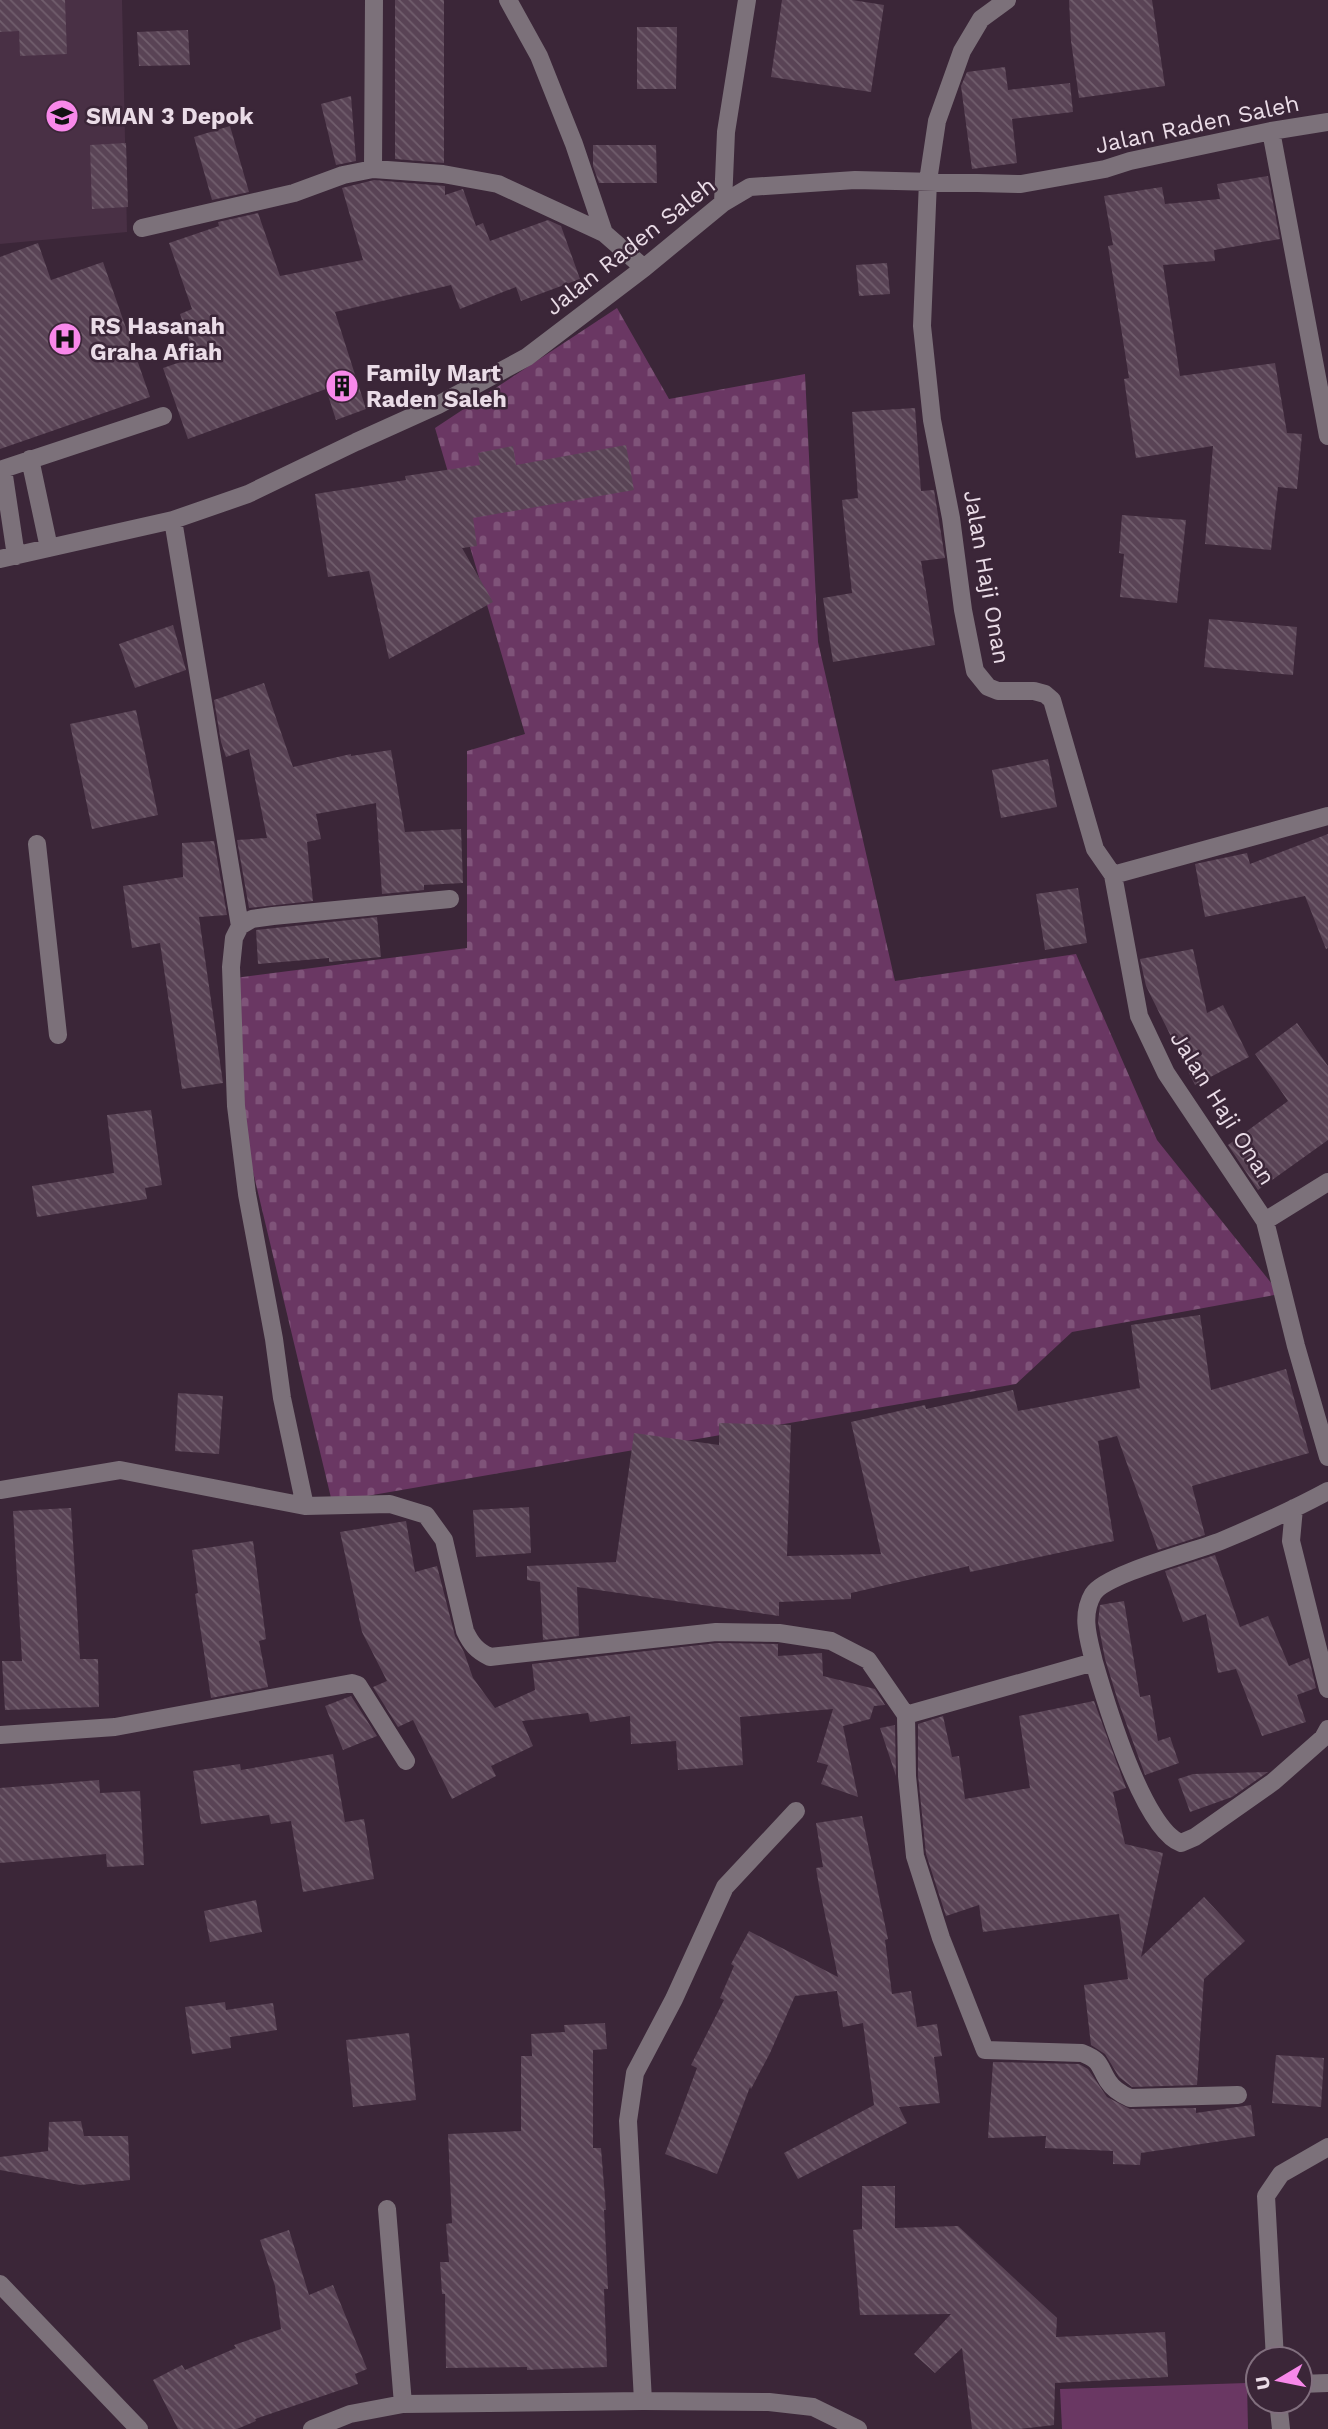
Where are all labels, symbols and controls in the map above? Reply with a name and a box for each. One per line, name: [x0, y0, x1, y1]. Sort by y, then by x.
street label: Jalan Raden Saleh: [1093, 90, 1302, 159]
school or university icon: SMAN 3 Depok: [43, 97, 81, 135]
place label: SMAN 3 Depok: [86, 103, 254, 130]
street label: Jalan Raden Saleh: [540, 172, 721, 321]
place label: RS Hasanah Graha Afiah: [90, 313, 225, 366]
hospital icon: RS Hasanah Graha Afiah: [46, 320, 84, 358]
place label: Family Mart Raden Saleh: [366, 360, 507, 413]
building icon: Family Mart Raden Saleh: [323, 367, 361, 405]
street label: Jalan Haji Onan: [958, 488, 1015, 666]
street label: Jalan Haji Onan: [1164, 1026, 1281, 1190]
north arrow: [1244, 2345, 1314, 2415]
text: U: [1250, 2374, 1275, 2392]

